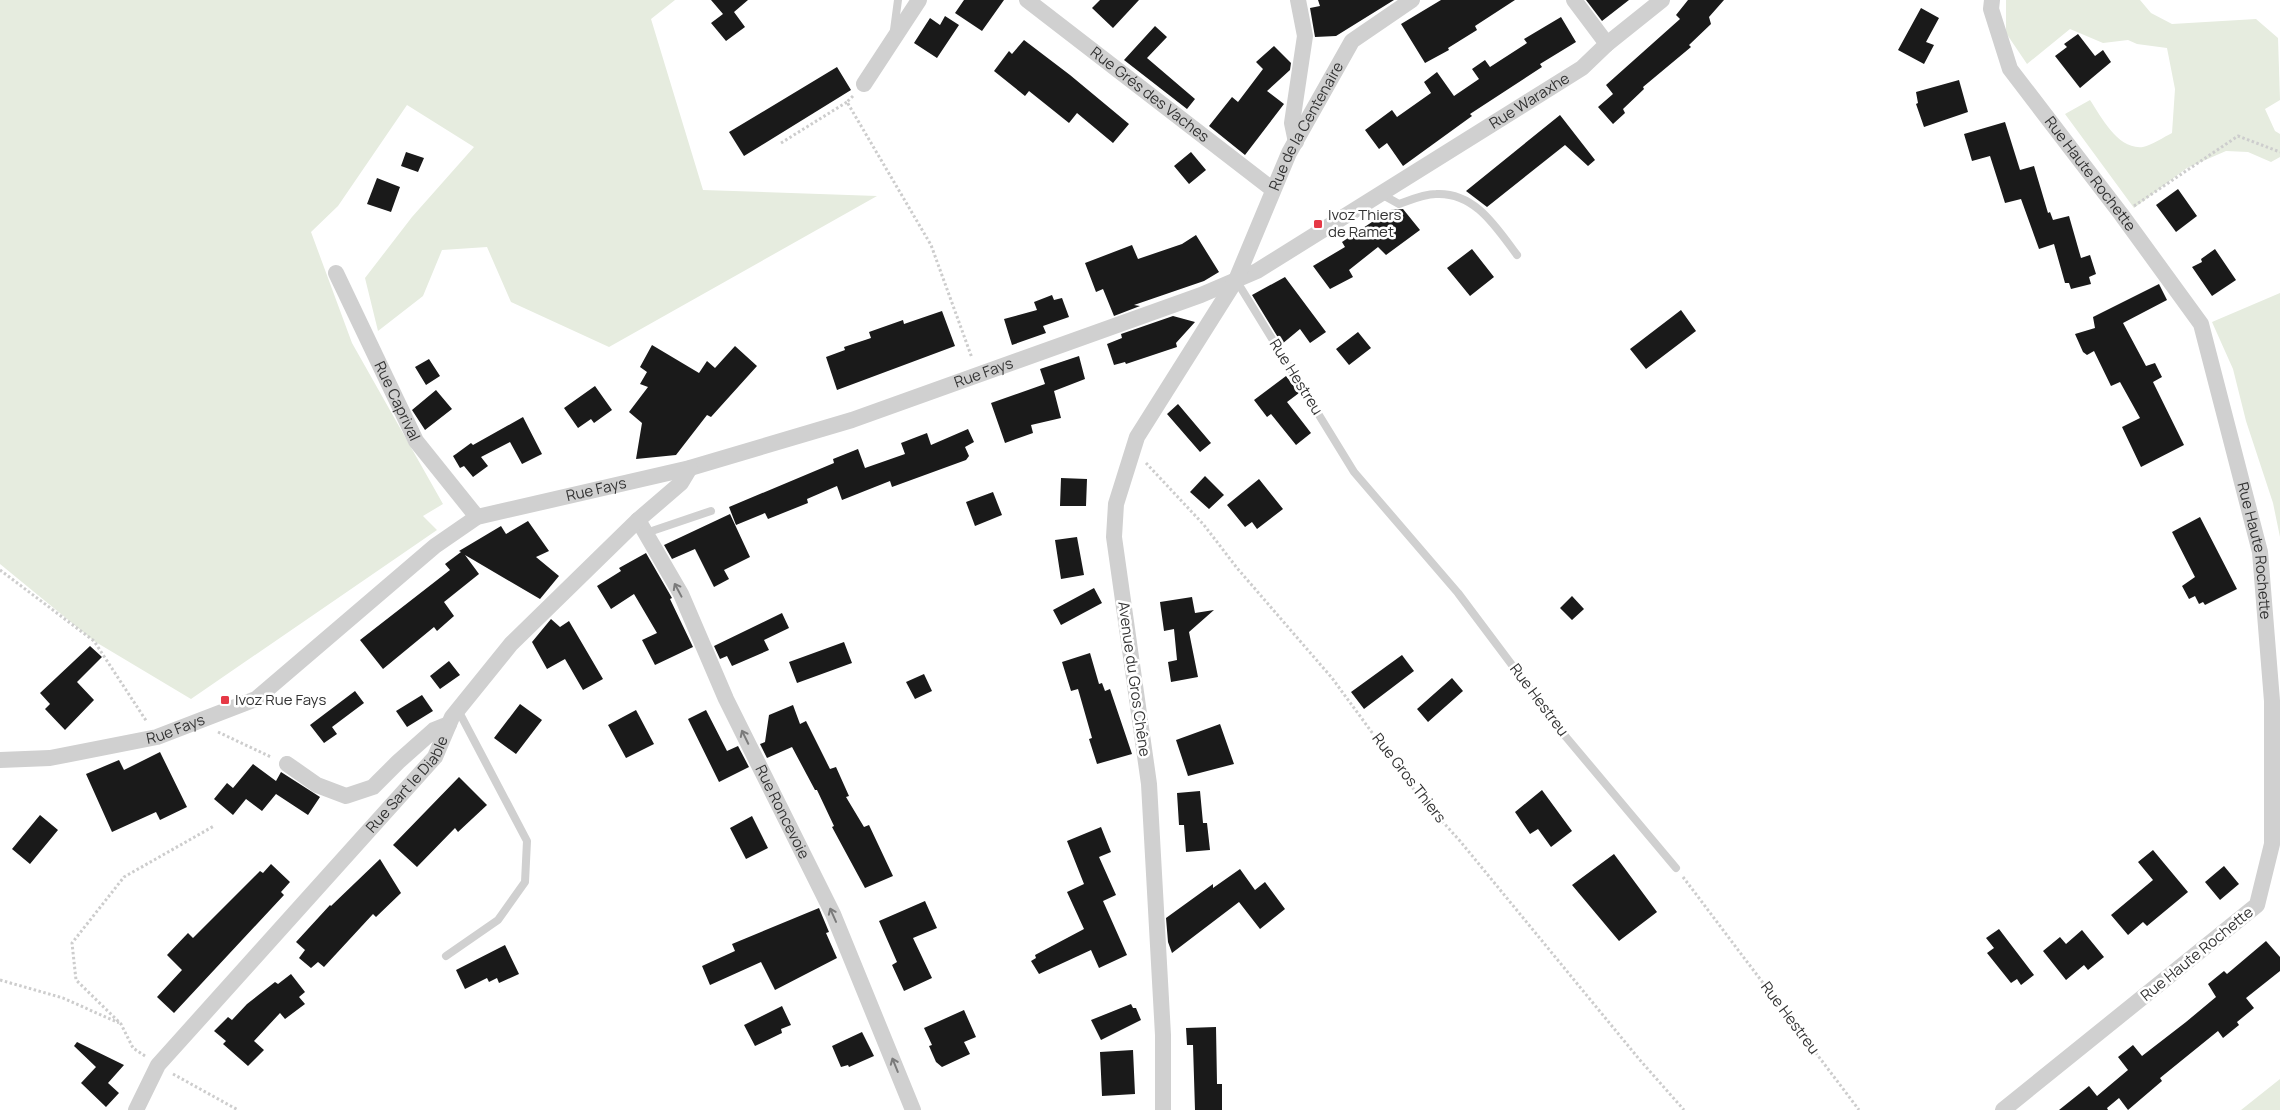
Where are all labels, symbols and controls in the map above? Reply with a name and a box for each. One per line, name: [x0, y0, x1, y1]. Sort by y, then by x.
street label: Rue Grés des Vaches: [1086, 42, 1214, 147]
street label: Rue de la Centenaire: [1263, 58, 1348, 194]
street label: Rue Waraxhe: [1485, 67, 1573, 133]
street label: Rue Haute Rochette: [2040, 112, 2141, 236]
place label: Ivoz Thiers de Ramet: [1328, 204, 1402, 242]
marker: Ivoz Thiers de Ramet: [1312, 218, 1324, 230]
street label: Rue Hestreu: [1265, 335, 1328, 419]
street label: Rue Fays: [951, 352, 1016, 393]
street label: Rue Caprival: [370, 358, 425, 444]
street label: Rue Fays: [564, 472, 628, 506]
street label: Rue Haute Rochette: [2232, 480, 2276, 620]
one-way arrow: [673, 582, 683, 597]
street label: Avenue du Gros Chêne: [1113, 600, 1156, 758]
street label: Rue Hestreu: [1505, 659, 1574, 740]
place label: Ivoz Rue Fays: [235, 689, 327, 710]
marker: Ivoz Rue Fays: [219, 694, 231, 706]
street label: Rue Fays: [144, 709, 208, 749]
street label: Rue Gros Thiers: [1368, 728, 1451, 827]
one-way arrow: [740, 730, 750, 745]
street label: Rue Sart le Diable: [361, 732, 453, 837]
street label: Rue Roncevoie: [750, 761, 815, 862]
street label: Rue Haute Rochette: [2136, 901, 2258, 1006]
one-way arrow: [827, 908, 837, 923]
street label: Rue Hestreu: [1756, 977, 1825, 1058]
one-way arrow: [889, 1058, 899, 1073]

